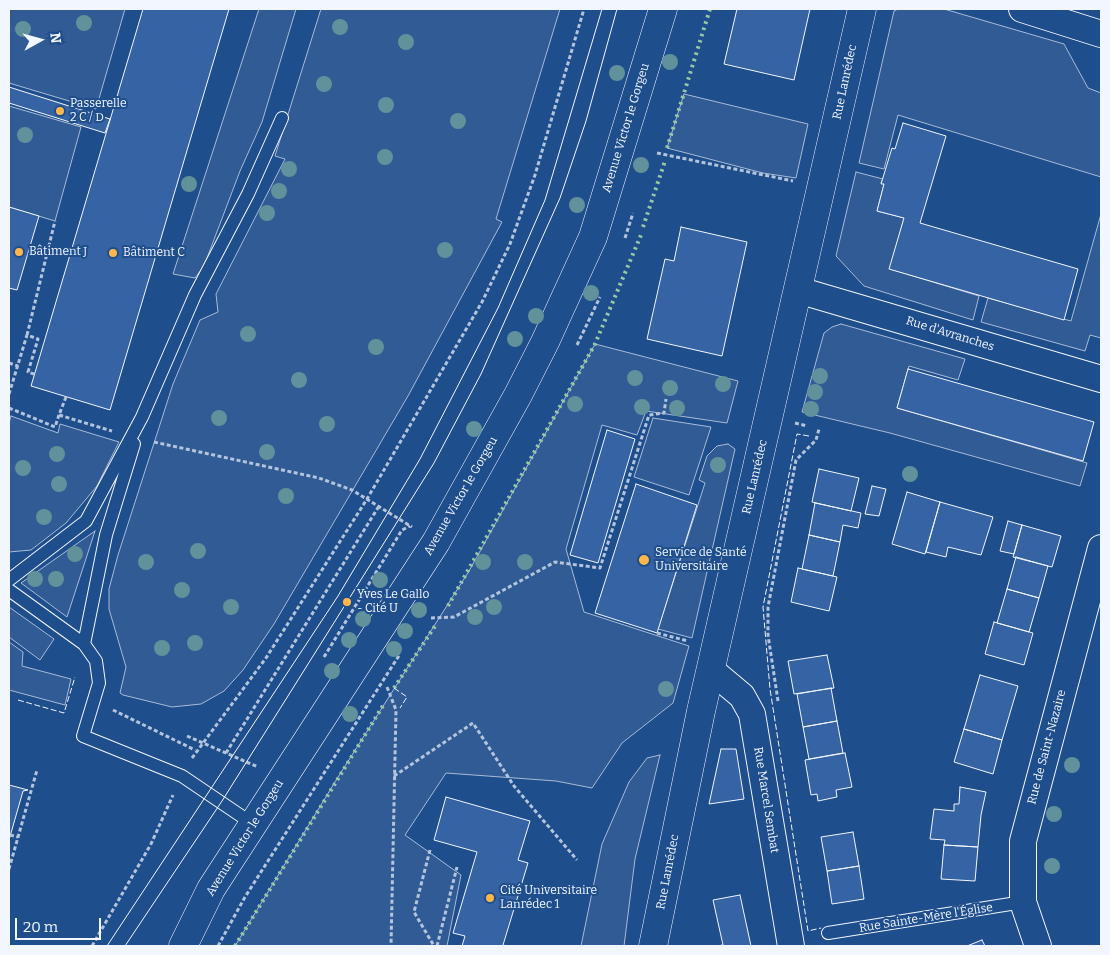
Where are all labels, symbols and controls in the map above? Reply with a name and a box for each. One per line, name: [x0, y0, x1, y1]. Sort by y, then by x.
north arrow: [15, 15, 65, 65]
text: N: [46, 32, 64, 45]
street label: Rue Lanrédec: [830, 43, 860, 121]
street label: Avenue Victor le Gorgeu: [599, 62, 653, 194]
place label: Passerelle 2 C / D: [70, 97, 127, 125]
marker: Passerelle 2 C / D: [54, 105, 66, 117]
place label: Bâtiment J: [29, 245, 87, 259]
marker: Bâtiment J: [13, 246, 25, 258]
place label: Bâtiment C: [123, 246, 185, 260]
marker: Bâtiment C: [107, 247, 119, 259]
street label: Rue d'Avranches: [904, 314, 996, 354]
street label: Avenue Victor le Gorgeu: [421, 434, 501, 558]
street label: Rue Lanrédec: [739, 438, 771, 516]
place label: Service de Santé Universitaire: [655, 546, 747, 574]
marker: Service de Santé Universitaire: [637, 553, 651, 567]
place label: Yves Le Gallo - Cité U: [357, 588, 429, 616]
marker: Yves Le Gallo - Cité U: [341, 596, 353, 608]
street label: Rue de Saint-Nazaire: [1025, 688, 1069, 806]
street label: Rue Marcel Sembat: [750, 746, 782, 854]
street label: Avenue Victor le Gorgeu: [203, 777, 287, 899]
street label: Rue Lanrédec: [654, 833, 682, 911]
place label: Cité Universitaire Lanrédec 1: [500, 884, 597, 912]
marker: Cité Universitaire Lanrédec 1: [484, 892, 496, 904]
street label: Rue Sainte-Mère l'Église: [858, 900, 994, 936]
scale bar: [18, 908, 104, 940]
text: 20 m: [23, 918, 58, 936]

